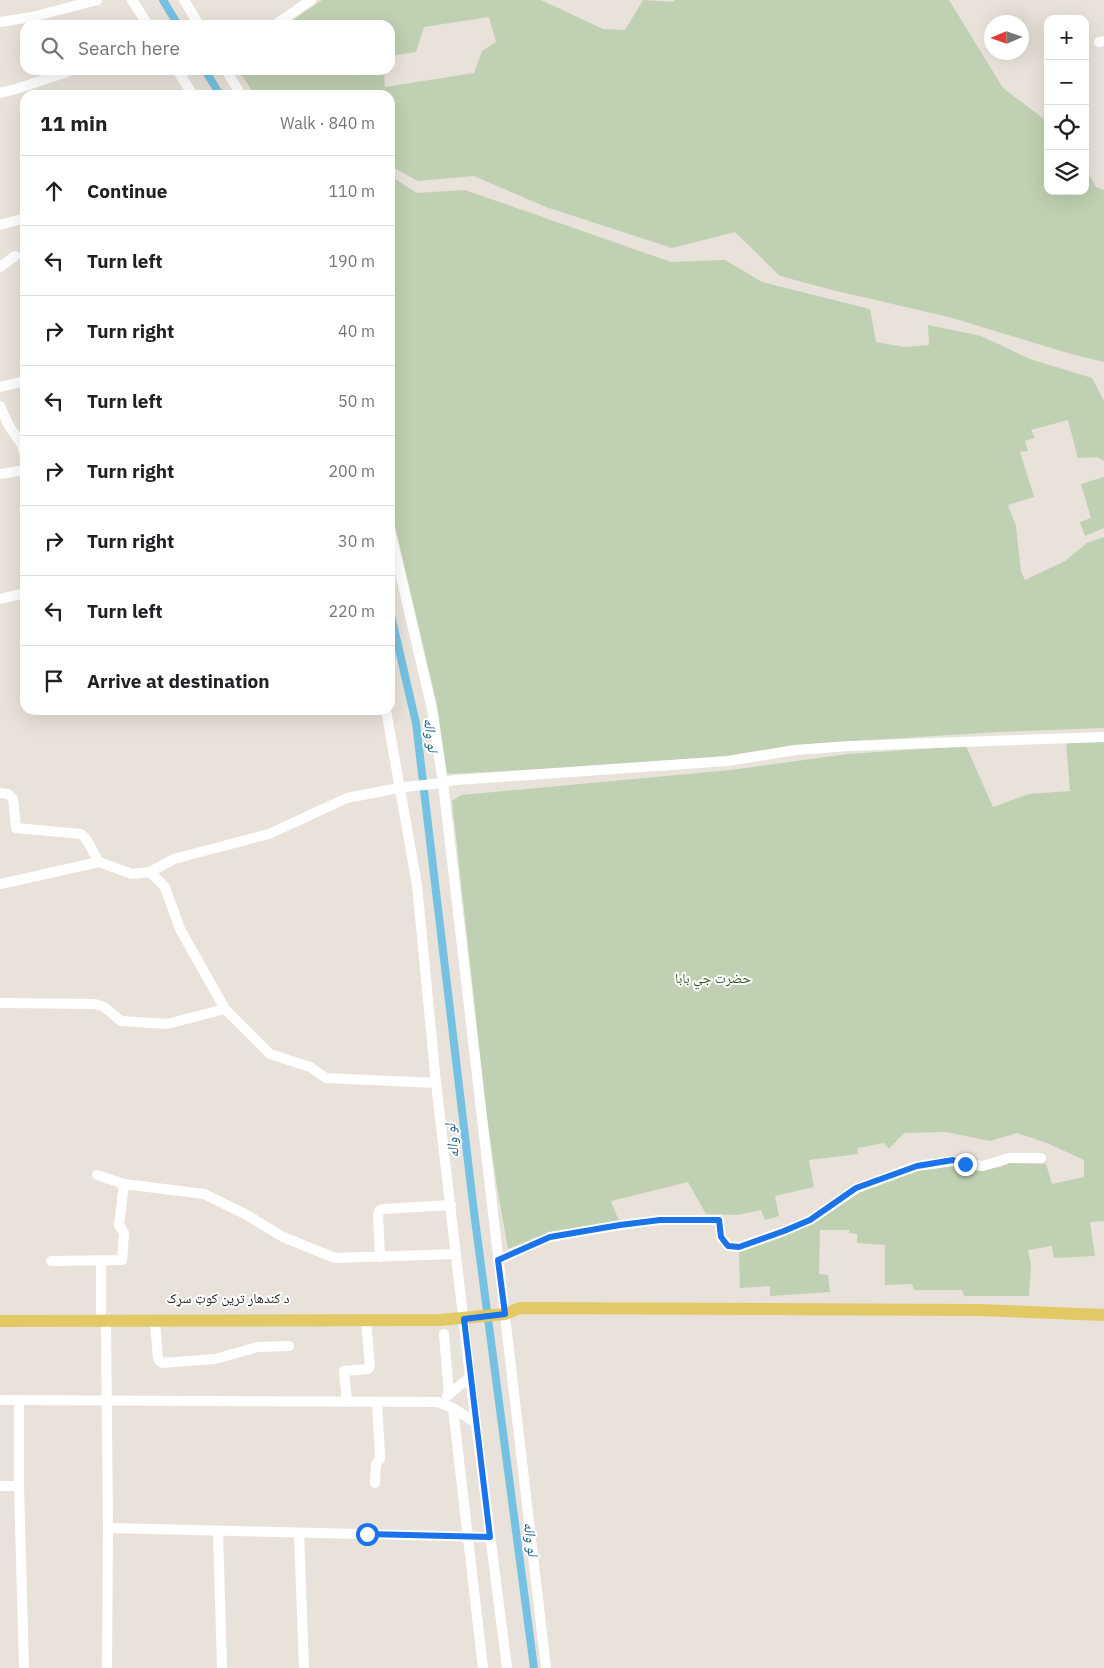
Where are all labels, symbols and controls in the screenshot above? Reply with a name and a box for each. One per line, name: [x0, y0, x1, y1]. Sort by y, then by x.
north arrow: [984, 15, 1029, 60]
map controls: [1044, 15, 1089, 195]
button: +: [1044, 15, 1089, 60]
search box: [20, 20, 395, 75]
icon: search: [38, 34, 66, 62]
text: Search here: [78, 36, 180, 60]
button: −: [1044, 60, 1089, 105]
button: locate: [1044, 105, 1089, 150]
text: 11 min: [40, 109, 107, 137]
text: Walk · 840 m: [280, 113, 375, 133]
button: layers: [1044, 150, 1089, 195]
icon: ahead: [40, 177, 68, 205]
text: Continue: [87, 179, 167, 203]
text: 110 m: [328, 181, 375, 201]
icon: left: [40, 247, 68, 275]
text: Turn left: [87, 249, 163, 273]
text: 190 m: [328, 251, 375, 271]
icon: right: [40, 317, 68, 345]
text: Turn right: [87, 319, 174, 343]
text: 40 m: [338, 321, 375, 341]
icon: left: [40, 387, 68, 415]
text: Turn left: [87, 389, 163, 413]
text: 50 m: [338, 391, 375, 411]
icon: right: [40, 457, 68, 485]
text: Turn right: [87, 459, 174, 483]
text: 200 m: [328, 461, 375, 481]
icon: right: [40, 527, 68, 555]
text: Turn right: [87, 529, 174, 553]
text: 30 m: [338, 531, 375, 551]
icon: left: [40, 597, 68, 625]
text: Turn left: [87, 599, 163, 623]
text: 220 m: [328, 601, 375, 621]
icon: arrive: [40, 667, 68, 695]
text: Arrive at destination: [87, 669, 270, 693]
water label: لو واله: [420, 717, 444, 755]
park label: حضرت جي بابا: [675, 969, 751, 990]
water label: لو واله: [440, 1121, 463, 1159]
route end: [954, 1153, 977, 1176]
street label: د کندهار ترين کوټ سړک: [166, 1289, 290, 1307]
water label: لو واله: [520, 1521, 544, 1559]
route start: [356, 1523, 379, 1546]

